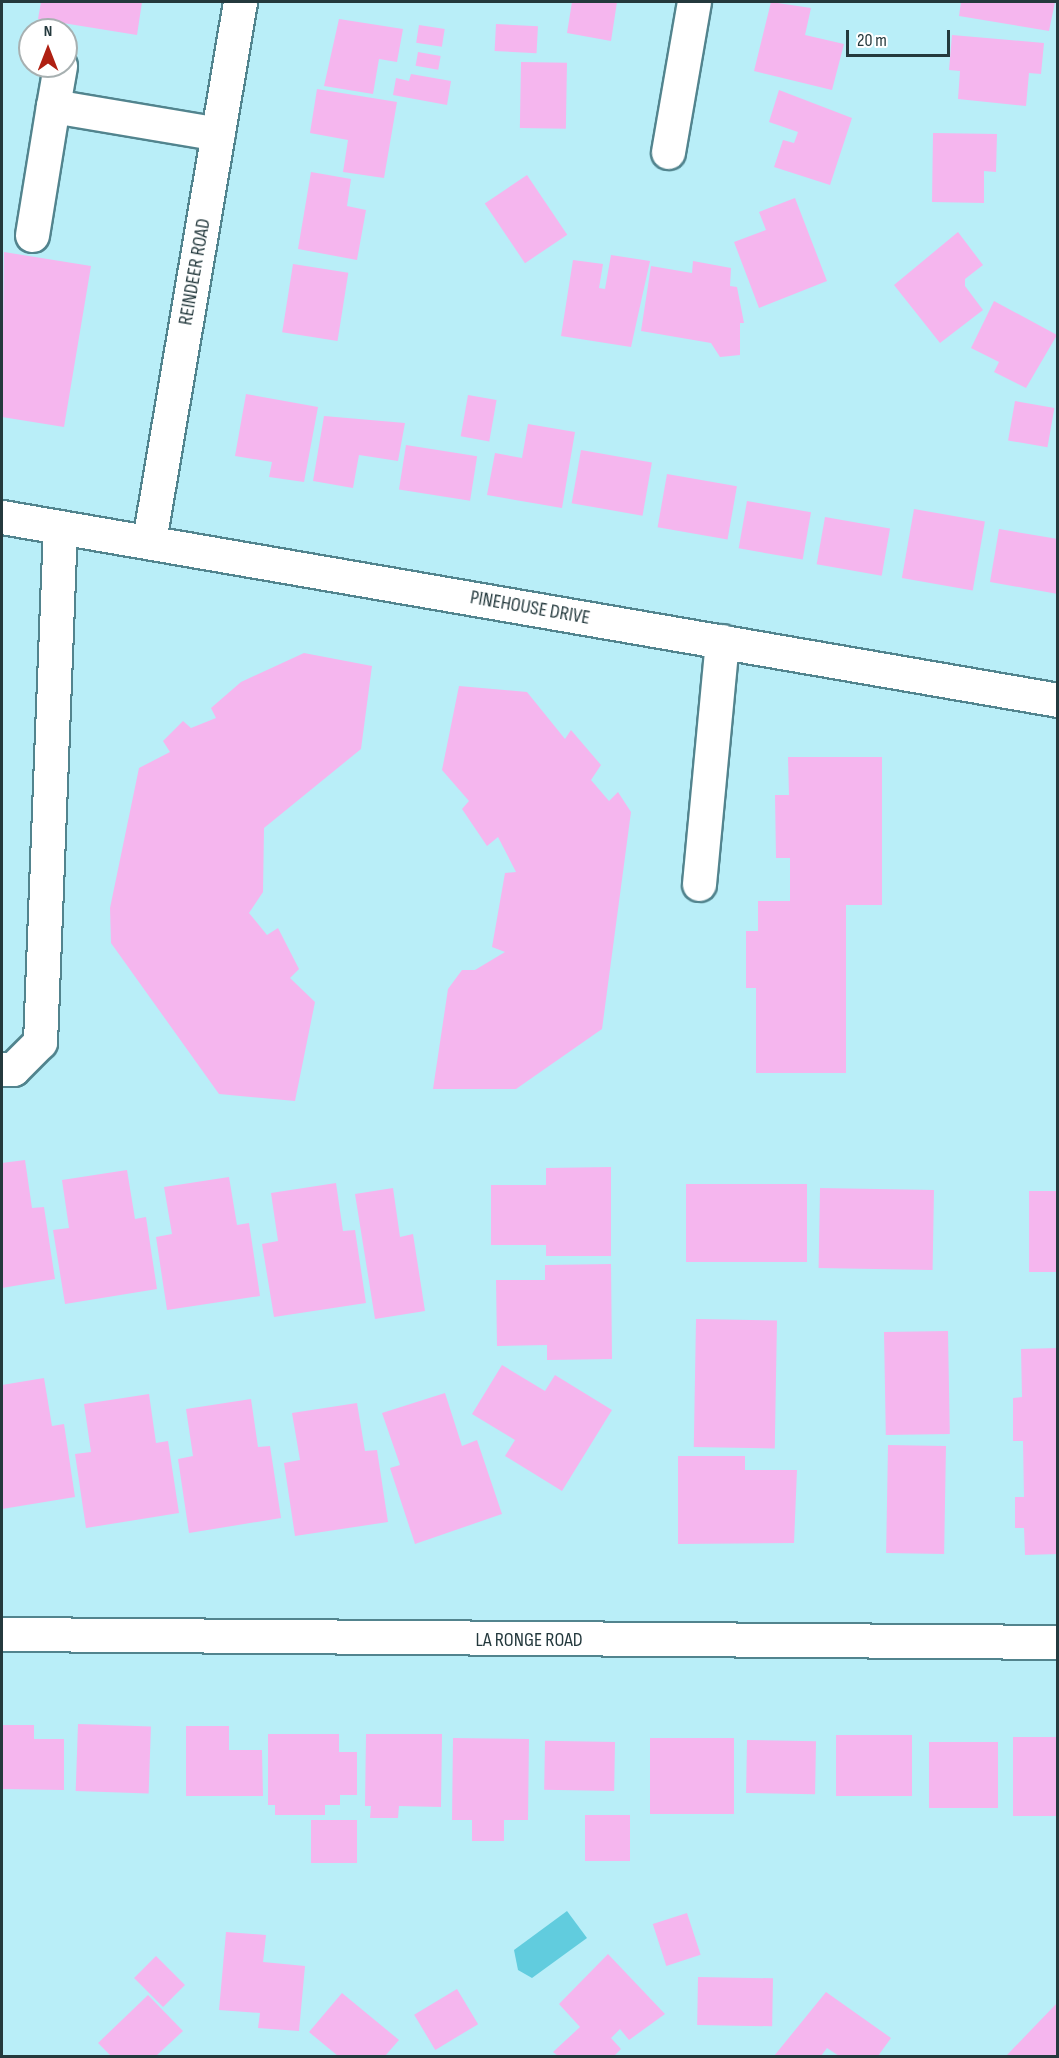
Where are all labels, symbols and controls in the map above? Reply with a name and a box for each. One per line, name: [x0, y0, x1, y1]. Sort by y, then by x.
north arrow: [18, 18, 78, 78]
scale bar: [849, 18, 952, 56]
text: N: [44, 22, 52, 41]
text: 20 m: [857, 30, 887, 51]
street label: REINDEER ROAD: [174, 217, 216, 327]
street label: PINEHOUSE DRIVE: [468, 586, 592, 630]
street label: LA RONGE ROAD: [475, 1628, 583, 1652]

